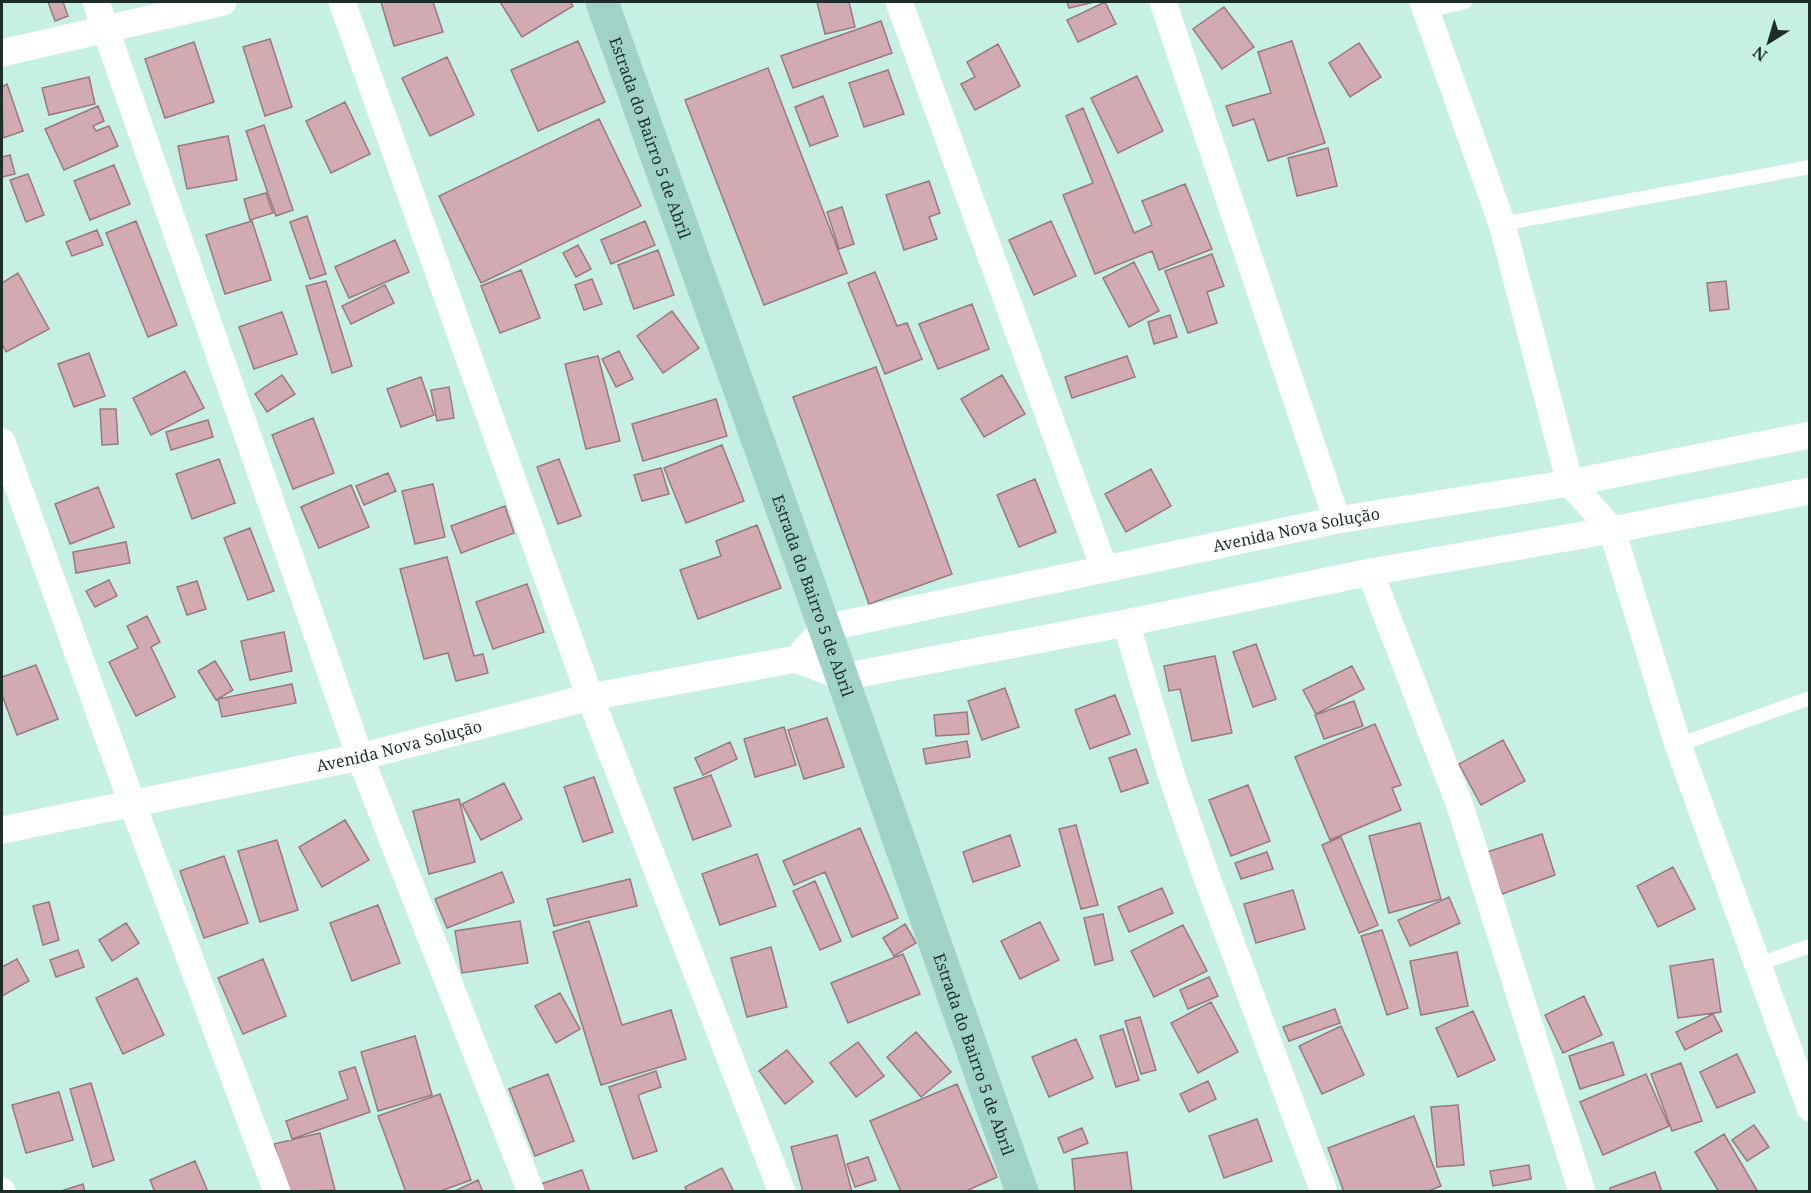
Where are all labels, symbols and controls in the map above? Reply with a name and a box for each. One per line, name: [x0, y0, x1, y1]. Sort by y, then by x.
north arrow: [1739, 12, 1799, 72]
street label: Estrada do Bairro 5 de Abril: [604, 34, 696, 242]
text: N: [1748, 41, 1772, 67]
street label: Estrada do Bairro 5 de Abril: [767, 492, 859, 700]
street label: Avenida Nova Solução: [1211, 502, 1381, 557]
street label: Avenida Nova Solução: [314, 715, 484, 777]
street label: Estrada do Bairro 5 de Abril: [928, 950, 1019, 1158]

